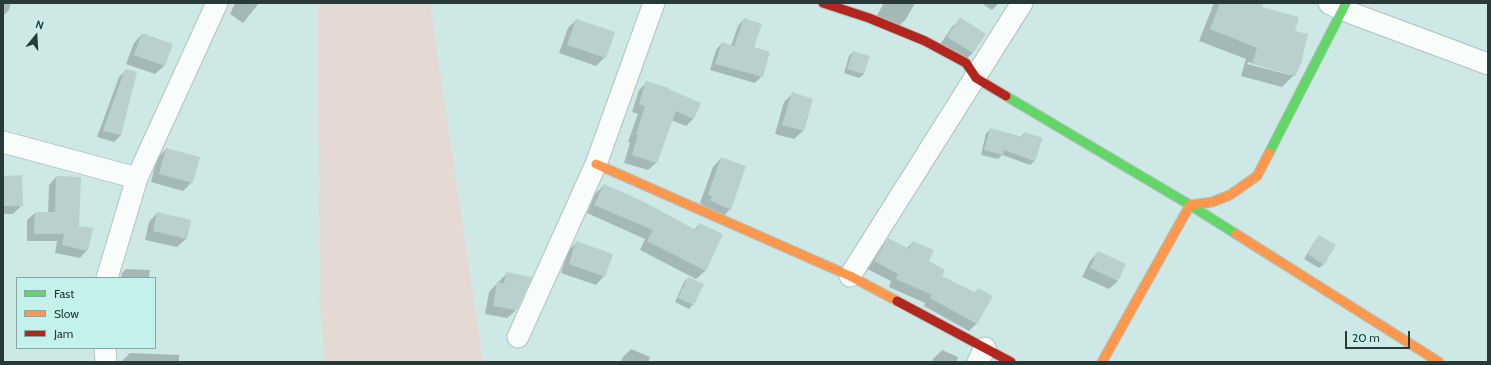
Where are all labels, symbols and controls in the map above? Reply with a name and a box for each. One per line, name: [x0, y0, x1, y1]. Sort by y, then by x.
north arrow: [16, 16, 56, 56]
text: N: [34, 17, 46, 32]
legend: [16, 277, 156, 349]
text: Fast: [54, 286, 74, 301]
text: Slow: [54, 306, 79, 321]
scale bar: [1347, 323, 1412, 349]
text: Jam: [54, 326, 73, 341]
text: 20 m: [1352, 330, 1380, 345]

